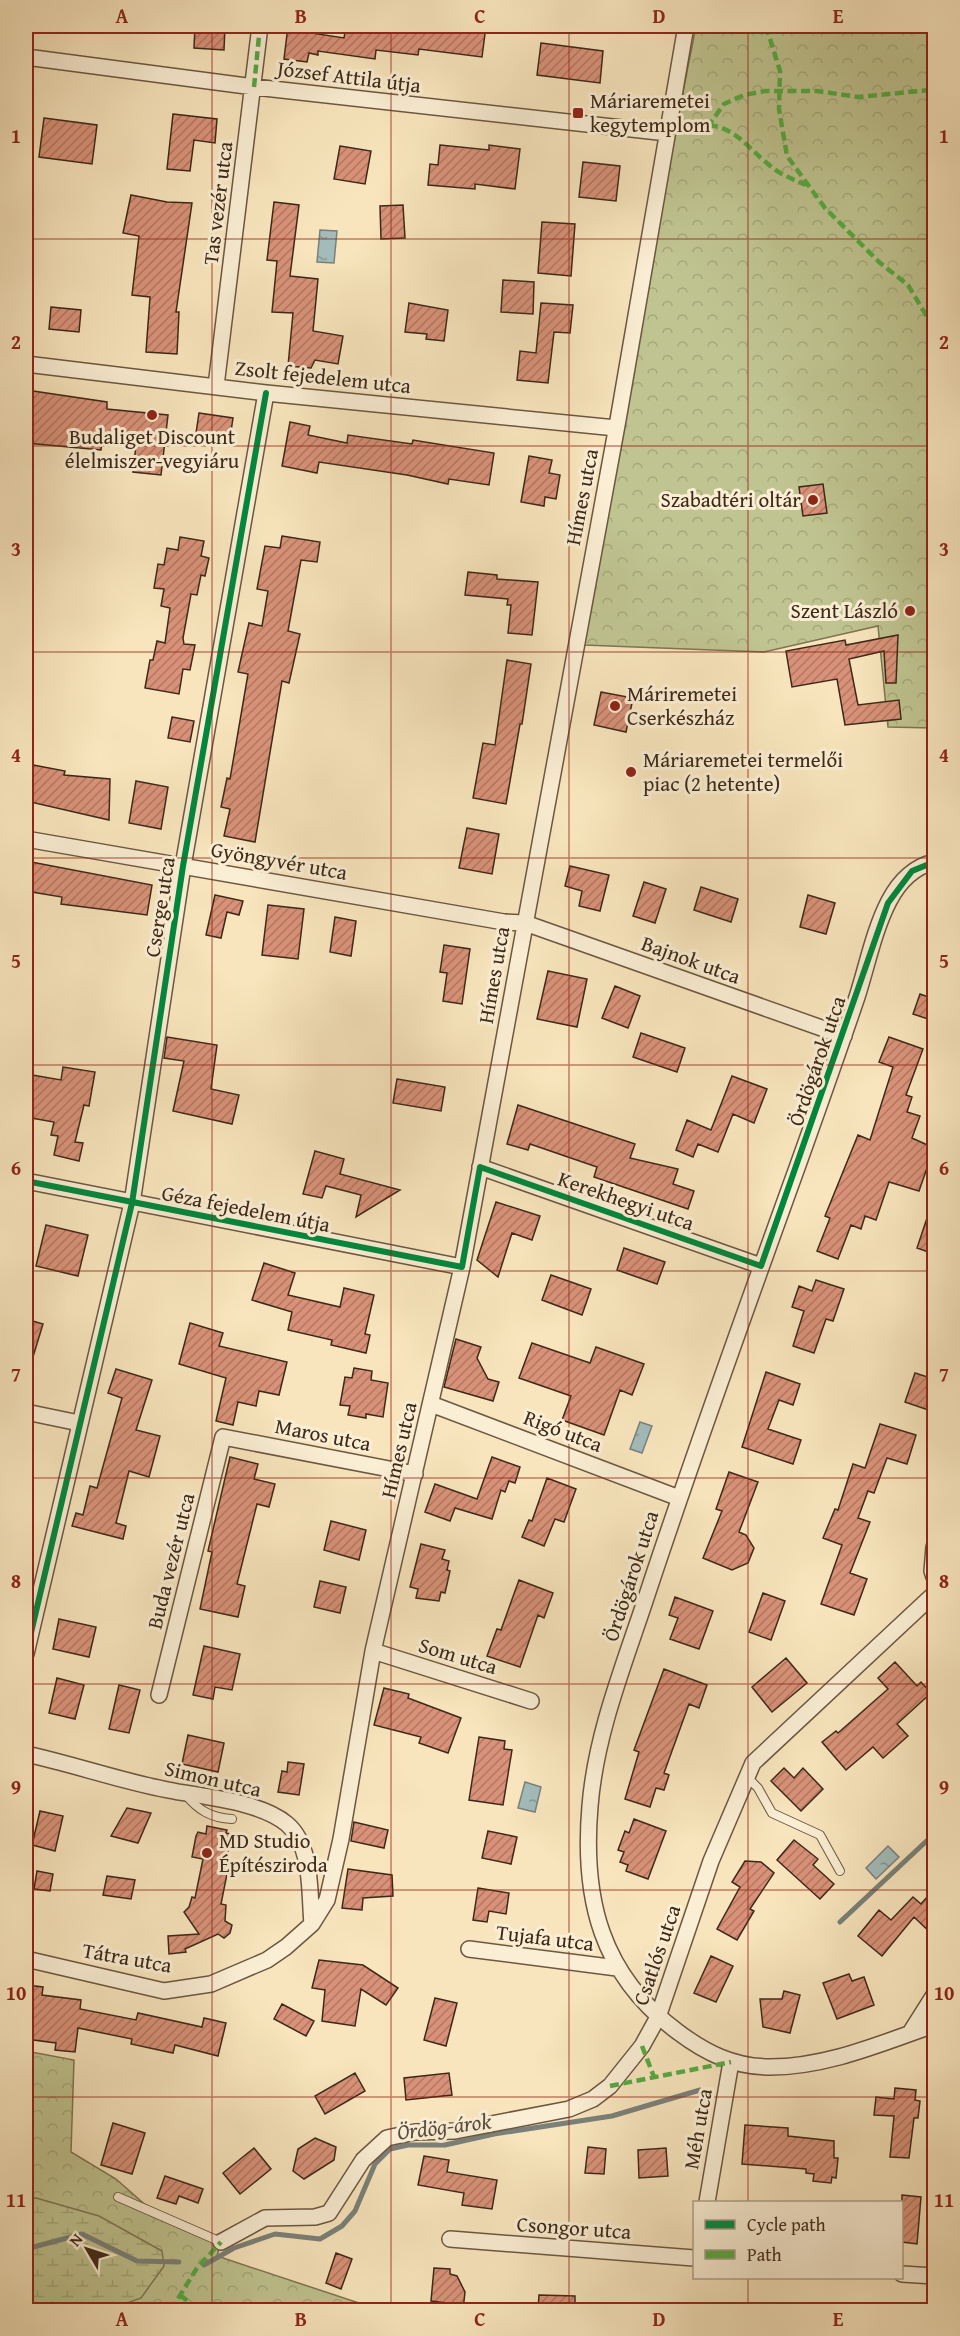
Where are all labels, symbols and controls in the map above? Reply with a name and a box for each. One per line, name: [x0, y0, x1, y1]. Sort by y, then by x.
text: A: [116, 1, 129, 30]
text: B: [295, 1, 307, 30]
text: C: [474, 1, 486, 30]
text: D: [652, 1, 666, 30]
text: E: [833, 1, 844, 30]
street label: József Attila útja: [273, 52, 423, 101]
place label: Máriaremetei kegytemplom: [590, 85, 711, 140]
marker: Máriaremetei kegytemplom: [571, 106, 585, 120]
text: 1: [11, 121, 21, 150]
text: 1: [939, 121, 949, 150]
street label: Tas vezér utca: [195, 139, 240, 266]
text: 2: [11, 327, 21, 356]
text: 2: [939, 327, 949, 356]
street label: Zsolt fejedelem utca: [234, 352, 413, 401]
marker: Budaliget Discount élelmiszer-vegyiáru: [145, 408, 159, 422]
place label: Budaliget Discount élelmiszer-vegyiáru: [65, 421, 240, 476]
street label: Hímes utca: [557, 446, 606, 548]
place label: Szabadtéri oltár: [661, 484, 801, 515]
marker: Szabadtéri oltár: [806, 493, 820, 507]
text: 3: [11, 534, 21, 563]
text: 3: [939, 534, 949, 563]
place label: Szent László: [791, 595, 898, 626]
marker: Szent László: [903, 604, 917, 618]
place label: Máriremetei Cserkészház: [627, 678, 737, 733]
marker: Máriremetei Cserkészház: [608, 699, 622, 713]
text: 4: [11, 740, 21, 769]
text: 4: [939, 740, 949, 769]
place label: Máriaremetei termelői piac (2 hetente): [643, 744, 843, 799]
marker: Máriaremetei termelői piac (2 hetente): [624, 765, 638, 779]
street label: Gyöngyvér utca: [209, 833, 350, 888]
street label: Cserge utca: [136, 854, 183, 959]
street label: Hímes utca: [470, 924, 517, 1026]
street label: Bajnok utca: [637, 927, 745, 992]
text: 5: [11, 946, 21, 975]
text: 5: [939, 946, 949, 975]
street label: Ördögárok utca: [780, 991, 853, 1130]
text: 6: [11, 1153, 21, 1182]
text: 6: [939, 1153, 949, 1182]
street label: Kerekhegyi utca: [554, 1163, 699, 1238]
street label: Géza fejedelem útja: [159, 1177, 333, 1240]
text: 7: [11, 1359, 21, 1388]
text: 7: [939, 1359, 949, 1388]
street label: Hímes utca: [372, 1399, 425, 1501]
street label: Rigó utca: [519, 1401, 607, 1460]
street label: Maros utca: [272, 1410, 374, 1459]
street label: Buda vezér utca: [139, 1490, 202, 1632]
street label: Ördögárok utca: [595, 1506, 666, 1645]
text: 8: [11, 1566, 21, 1595]
text: 8: [939, 1566, 949, 1595]
street label: Som utca: [415, 1629, 501, 1682]
street label: Simon utca: [162, 1752, 265, 1805]
text: 9: [11, 1772, 21, 1801]
text: 9: [939, 1772, 949, 1801]
place label: MD Studio Építésziroda: [219, 1825, 328, 1880]
marker: MD Studio Építésziroda: [200, 1846, 214, 1860]
street label: Csatlós utca: [625, 1900, 688, 2009]
street label: Tujafa utca: [495, 1916, 596, 1959]
street label: Tátra utca: [80, 1934, 174, 1981]
text: 10: [6, 1978, 26, 2007]
text: 10: [934, 1978, 954, 2007]
street label: Méh utca: [675, 2086, 720, 2172]
water label: Ördög-árok: [395, 2104, 494, 2148]
text: 11: [6, 2185, 26, 2214]
text: 11: [934, 2185, 954, 2214]
legend: [693, 2201, 903, 2279]
street label: Csongor utca: [516, 2208, 632, 2247]
text: Cycle path: [747, 2211, 826, 2238]
north arrow: [57, 2219, 117, 2279]
text: N: [63, 2228, 88, 2251]
text: Path: [747, 2241, 782, 2268]
text: A: [116, 2304, 129, 2333]
text: B: [295, 2304, 307, 2333]
text: C: [474, 2304, 486, 2333]
text: D: [652, 2304, 666, 2333]
text: E: [833, 2304, 844, 2333]

